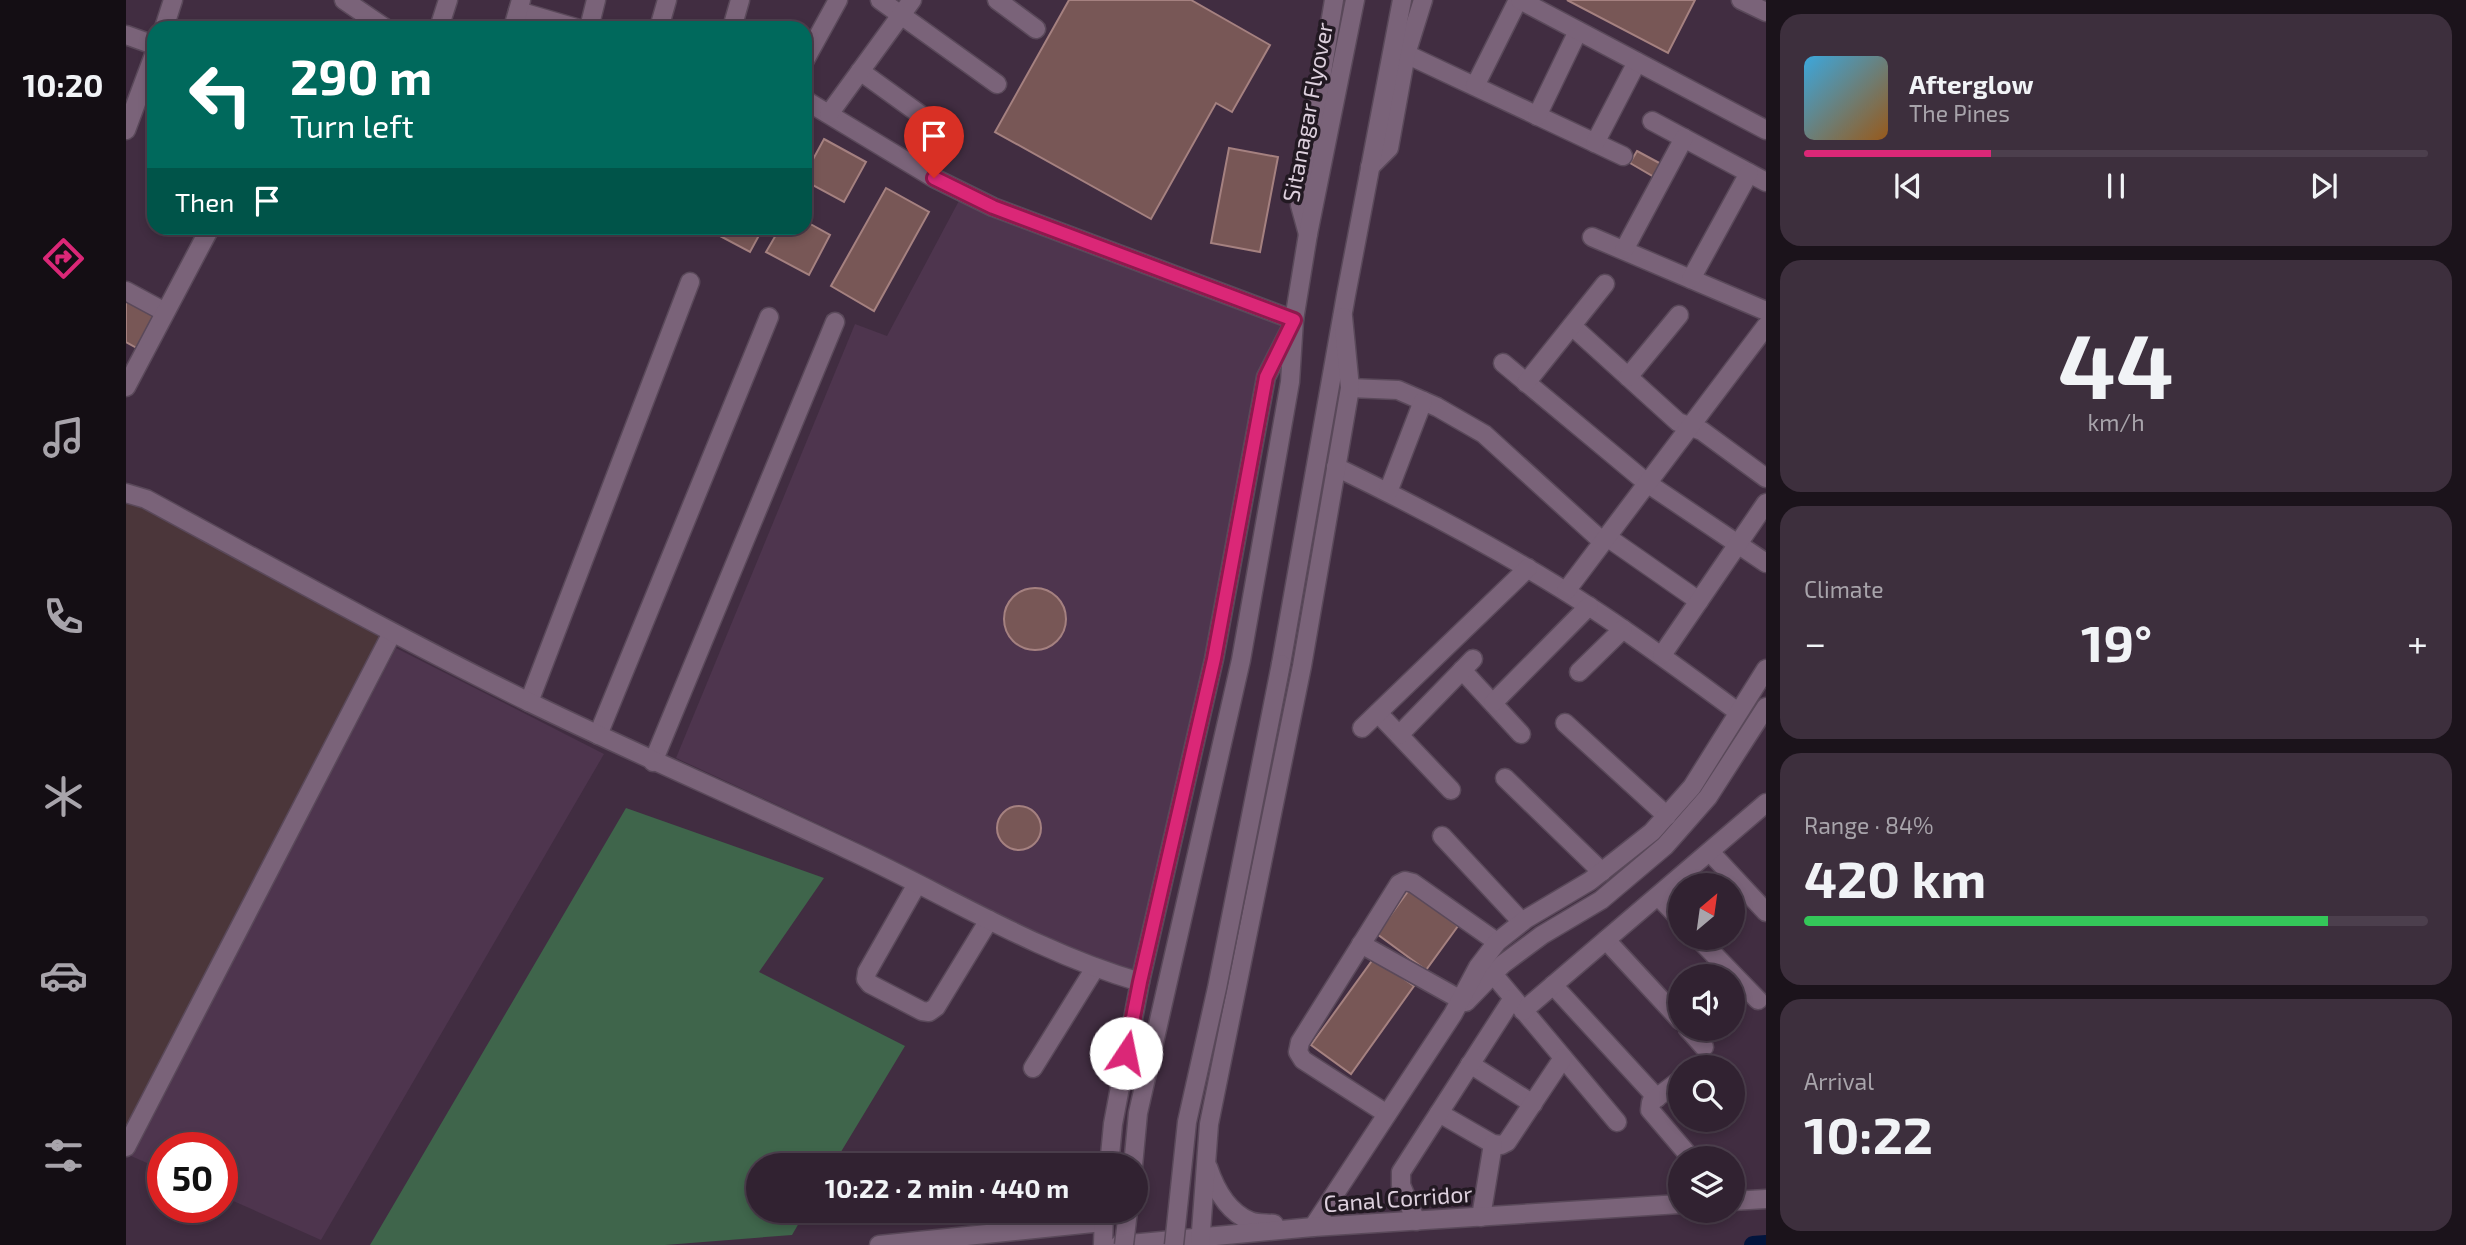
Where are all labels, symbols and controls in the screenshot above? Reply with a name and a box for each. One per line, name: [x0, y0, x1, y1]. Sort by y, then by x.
street label: Sitanagar Flyover: [1276, 20, 1338, 204]
text: 290 m: [290, 46, 432, 105]
icon: left: [175, 49, 266, 140]
text: 10:20: [22, 65, 104, 103]
text: Afterglow: [1909, 68, 2034, 99]
text: The Pines: [1909, 99, 2010, 127]
text: Turn left: [290, 106, 414, 144]
pin: [904, 106, 964, 178]
icon: arrive: [915, 117, 953, 155]
icon: previous: [1889, 167, 1927, 205]
icon: pause: [2097, 167, 2135, 205]
icon: next: [2305, 167, 2343, 205]
icon: arrive: [248, 182, 286, 220]
text: Then: [175, 186, 234, 217]
icon: directions: [39, 234, 88, 283]
text: 44: [2058, 308, 2174, 417]
text: km/h: [2087, 408, 2145, 436]
icon: music: [39, 413, 88, 462]
text: Climate: [1804, 575, 1884, 603]
icon: phone: [39, 592, 88, 641]
text: 19°: [2081, 610, 2152, 672]
text: −: [1804, 619, 1826, 665]
text: +: [2407, 619, 2428, 665]
icon: climate: [39, 772, 88, 821]
text: Range · 84%: [1804, 811, 1934, 839]
text: 420 km: [1804, 846, 1986, 908]
north arrow: [1668, 873, 1745, 950]
map controls: [1668, 873, 1745, 1223]
icon: car: [39, 951, 88, 1000]
button: sound: [1668, 964, 1745, 1041]
position arrow: [1089, 1016, 1163, 1090]
button: search: [1668, 1055, 1745, 1132]
text: Arrival: [1804, 1067, 1874, 1095]
text: 10:22: [1804, 1102, 1933, 1164]
icon: filters: [39, 1131, 88, 1180]
speed limit sign: 50: [147, 1132, 238, 1223]
button: layers: [1668, 1146, 1745, 1223]
text: 10:22 · 2 min · 440 m: [825, 1172, 1069, 1203]
street label: Canal Corridor: [1323, 1179, 1473, 1217]

